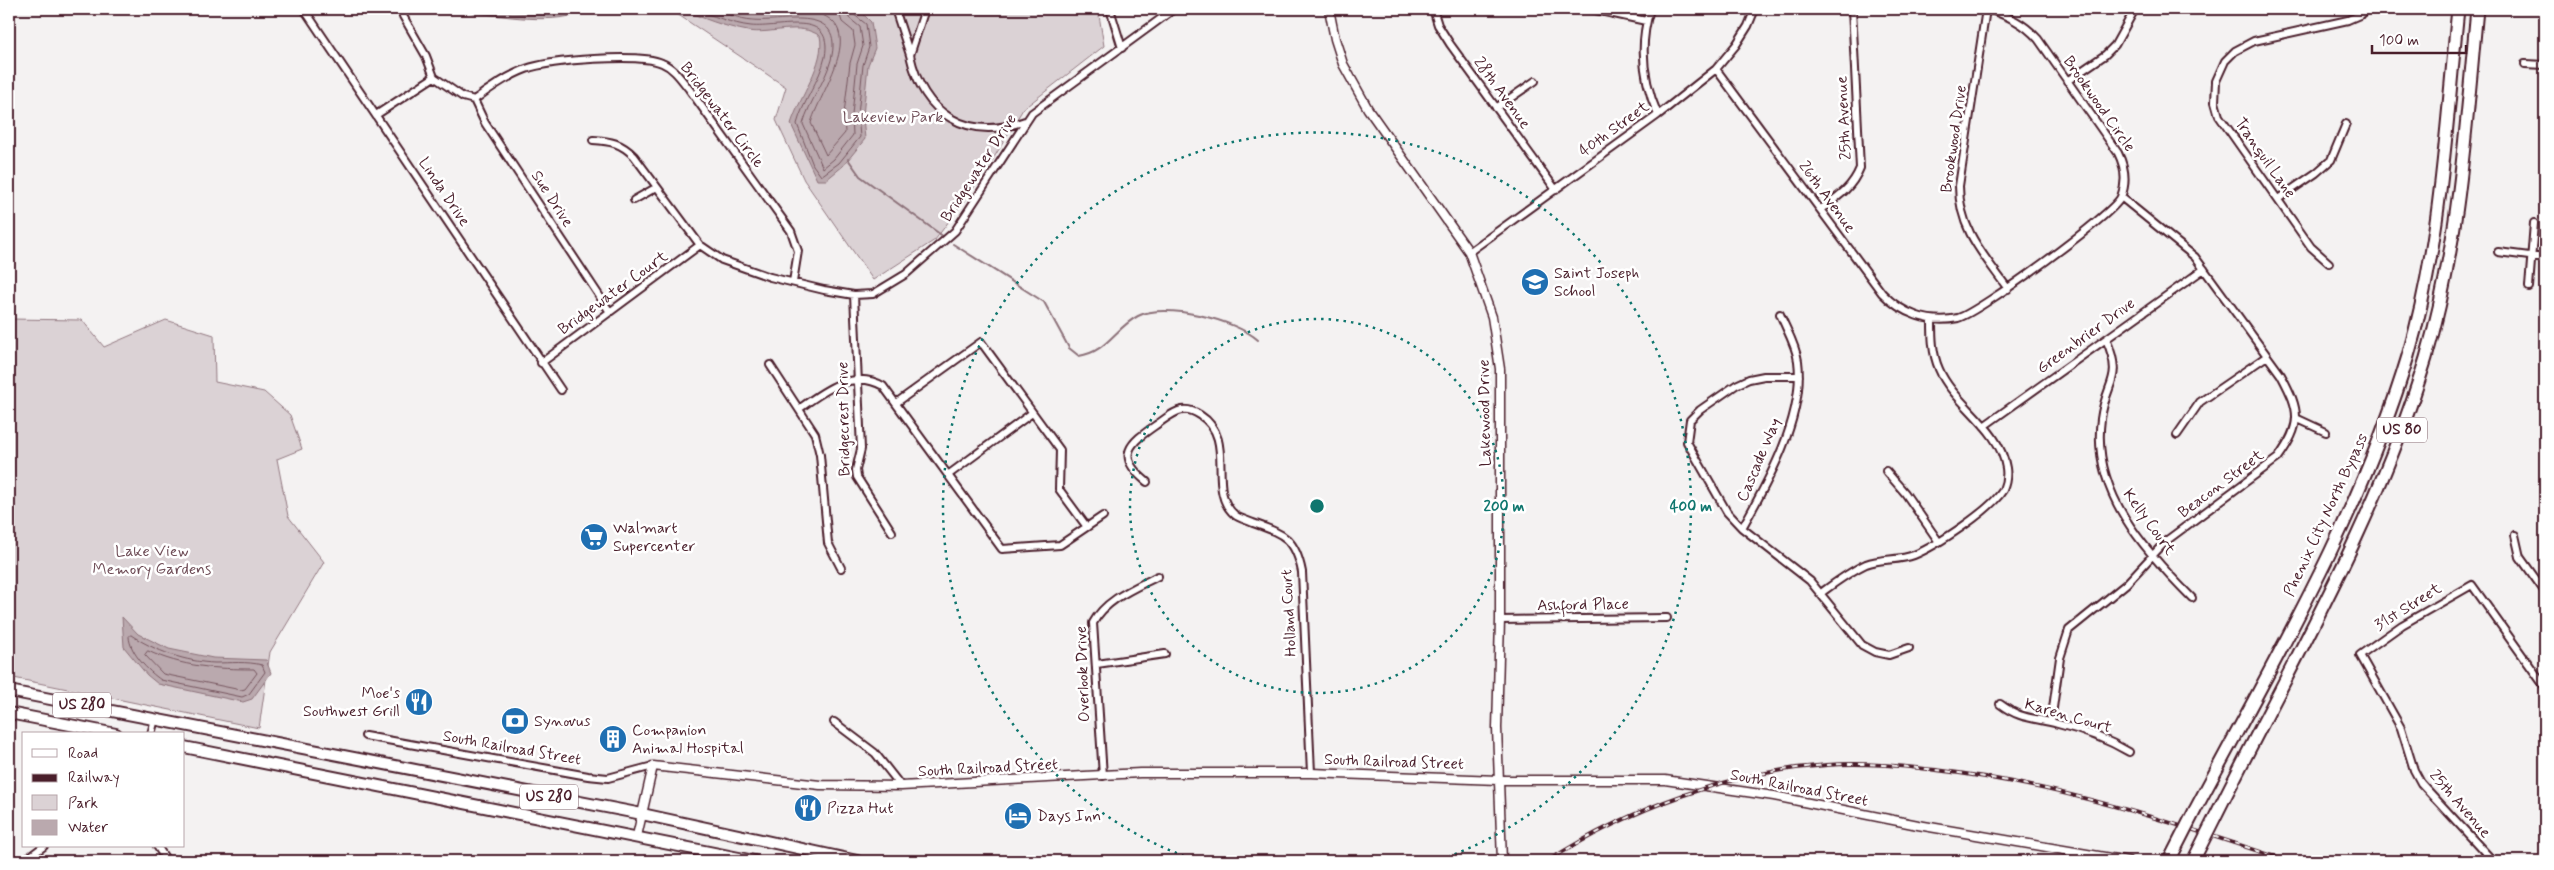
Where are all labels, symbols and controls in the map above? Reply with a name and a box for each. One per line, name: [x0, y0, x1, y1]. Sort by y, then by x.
scale bar: [2372, 22, 2465, 54]
text: 100 m: [2379, 31, 2419, 51]
street label: Brookwood Circle: [2058, 52, 2140, 156]
street label: 28th Avenue: [1469, 53, 1535, 133]
street label: Bridgewater Circle: [675, 58, 769, 173]
street label: 25th Avenue: [1831, 75, 1857, 161]
street label: Brookwood Drive: [1936, 84, 1972, 194]
street label: 40th Street: [1575, 96, 1654, 162]
park label: Lakeview Park: [843, 107, 943, 128]
street label: Bridgewater Drive: [936, 110, 1022, 226]
street label: Tranquil Lane: [2229, 114, 2301, 202]
street label: Linda Drive: [413, 153, 475, 231]
street label: 26th Avenue: [1794, 157, 1860, 238]
street label: Sue Drive: [526, 167, 578, 231]
street label: Bridgewater Court: [554, 246, 673, 340]
place label: Saint Joseph School: [1554, 263, 1640, 302]
school or university icon: Saint Joseph School: [1520, 267, 1550, 297]
street label: Greenbrier Drive: [2033, 293, 2139, 379]
street label: Lakewood Drive: [1474, 359, 1496, 467]
street label: Bridgecrest Drive: [832, 361, 856, 477]
street label: Cascade Way: [1732, 415, 1786, 505]
road number: US 80: [2377, 418, 2427, 442]
street label: Phenix City North Bypass: [2279, 430, 2373, 600]
street label: Beacon Street: [2174, 445, 2269, 523]
street label: Kelly Court: [2118, 485, 2181, 560]
centre of rings: [1308, 497, 1326, 515]
text: 200 m: [1484, 497, 1525, 517]
text: 400 m: [1670, 497, 1712, 517]
place label: Walmart Supercenter: [613, 518, 696, 557]
supermarket icon: Walmart Supercenter: [579, 522, 609, 552]
park label: Lake View Memory Gardens: [93, 541, 211, 580]
street label: Holland Court: [1276, 569, 1302, 657]
street label: 31st Street: [2371, 578, 2446, 636]
street label: Ashford Place: [1537, 594, 1629, 618]
street label: Overlook Drive: [1071, 626, 1095, 722]
place label: Moe's Southwest Grill: [303, 683, 400, 722]
restaurant icon: Moe's Southwest Grill: [404, 687, 434, 717]
road number: US 280: [53, 692, 111, 718]
street label: Karen Court: [2022, 694, 2114, 739]
bank icon: Synovus: [500, 706, 530, 736]
place label: Synovus: [534, 711, 591, 732]
place label: Companion Animal Hospital: [632, 720, 744, 759]
building icon: Companion Animal Hospital: [598, 724, 628, 754]
street label: South Railroad Street: [441, 726, 583, 770]
legend: [22, 732, 185, 848]
text: Road: [68, 744, 98, 764]
street label: South Railroad Street: [1324, 749, 1464, 775]
street label: South Railroad Street: [918, 754, 1058, 782]
street label: South Railroad Street: [1728, 764, 1870, 812]
street label: 25th Avenue: [2424, 765, 2496, 843]
text: Railway: [68, 768, 120, 788]
road number: US 280: [520, 784, 578, 810]
restaurant icon: Pizza Hut: [793, 793, 823, 823]
text: Park: [68, 794, 98, 814]
place label: Pizza Hut: [827, 798, 894, 819]
hotel icon: Days Inn: [1003, 801, 1033, 831]
place label: Days Inn: [1037, 806, 1101, 827]
text: Water: [68, 818, 108, 838]

